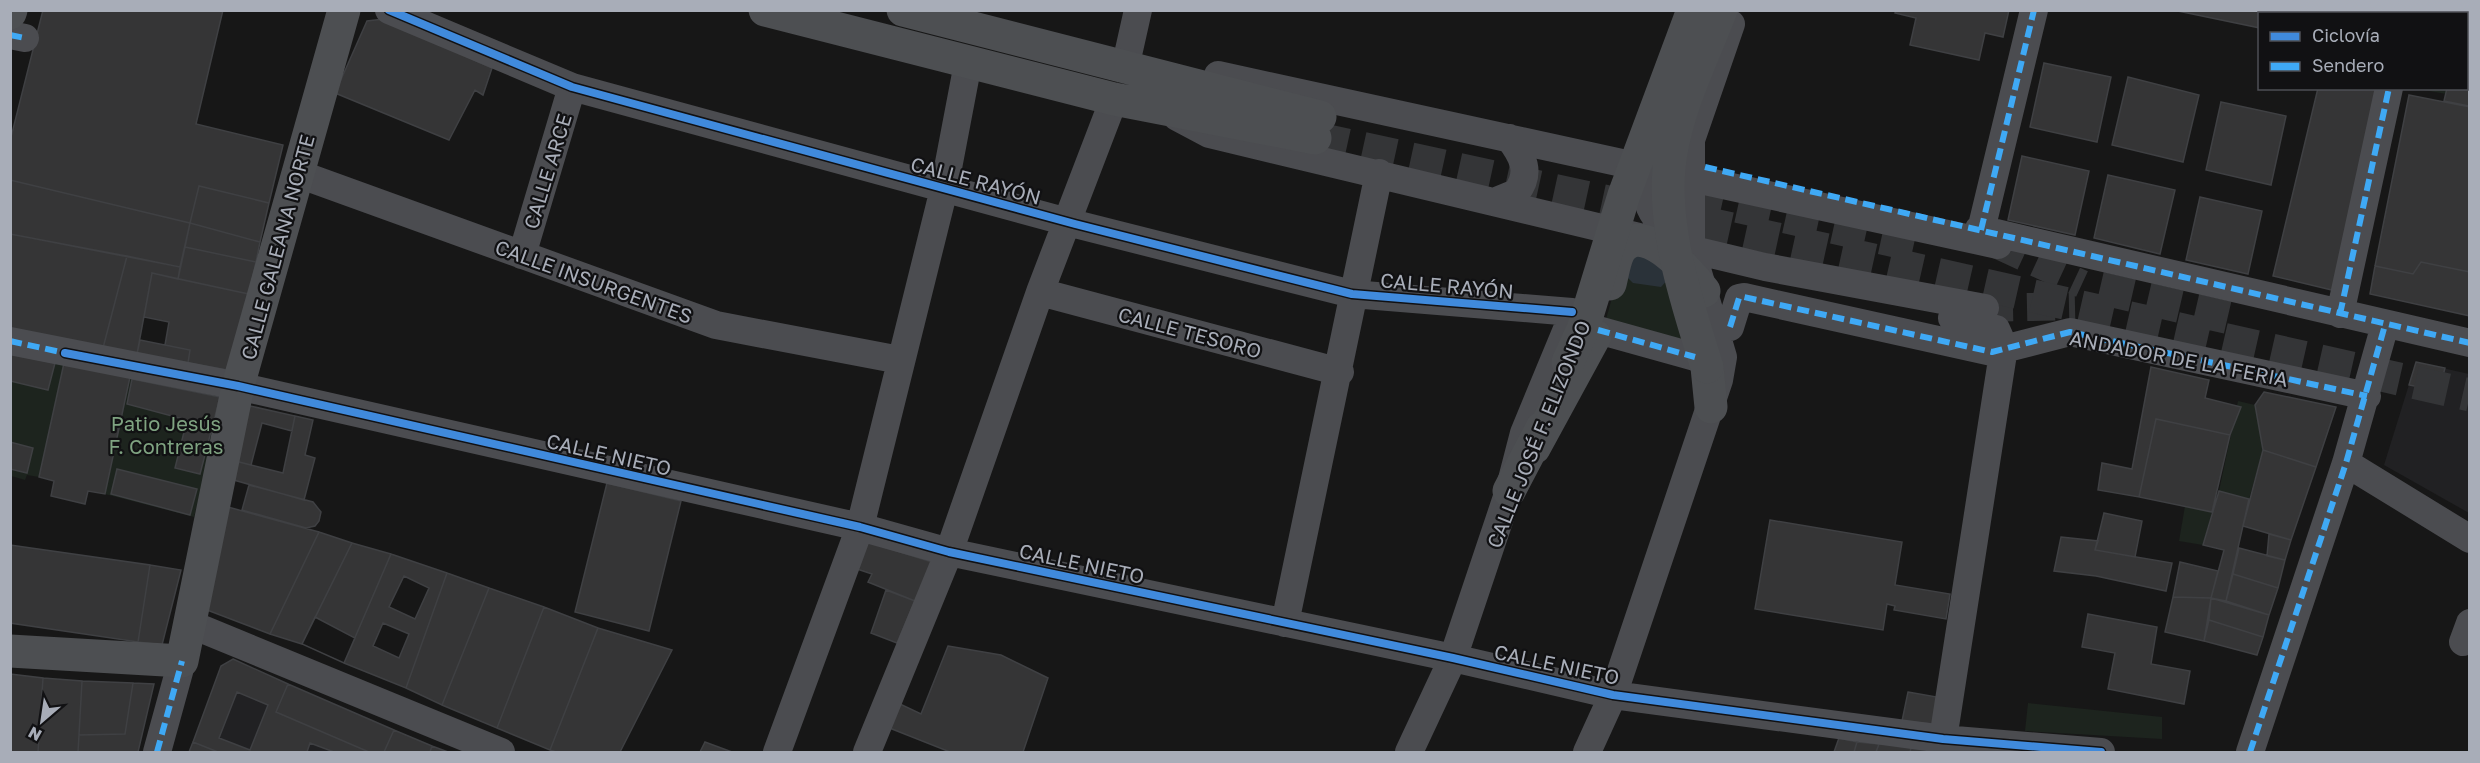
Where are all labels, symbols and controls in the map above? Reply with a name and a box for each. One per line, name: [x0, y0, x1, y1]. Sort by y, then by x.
legend: [2258, 12, 2468, 90]
text: Ciclovía: [2312, 24, 2380, 46]
text: Sendero: [2312, 54, 2384, 76]
street label: CALLE ARCE: [518, 110, 576, 232]
street label: CALLE GALEANA NORTE: [235, 132, 319, 362]
street label: CALLE RAYÓN: [908, 151, 1044, 209]
street label: CALLE INSURGENTES: [492, 234, 696, 328]
street label: CALLE RAYÓN: [1379, 267, 1515, 303]
street label: CALLE TESORO: [1116, 301, 1264, 363]
street label: CALLE JOSÉ F. ELIZONDO: [1481, 317, 1595, 551]
street label: ANDADOR DE LA FERIA: [2068, 325, 2290, 391]
park label: Patio Jesús F. Contreras: [109, 411, 223, 458]
street label: CALLE NIETO: [544, 428, 674, 480]
street label: CALLE NIETO: [1017, 538, 1147, 588]
street label: CALLE NIETO: [1492, 639, 1622, 689]
north arrow: [12, 691, 72, 751]
text: N: [25, 722, 45, 746]

